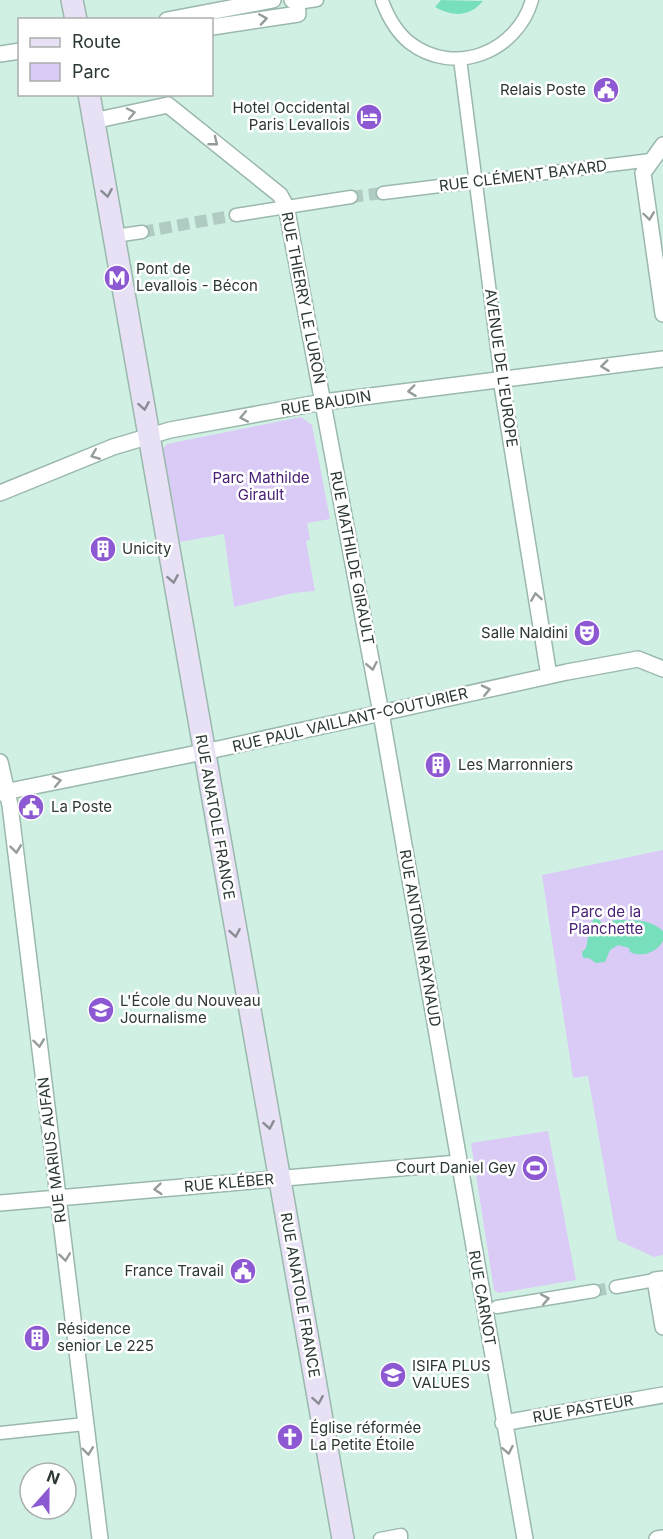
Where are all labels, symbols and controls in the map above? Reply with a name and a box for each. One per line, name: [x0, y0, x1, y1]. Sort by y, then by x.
one-way arrow: [258, 14, 268, 26]
legend: [18, 18, 213, 96]
text: Route: [72, 31, 121, 52]
text: Parc: [72, 61, 110, 82]
public building icon: Relais Poste: [591, 75, 621, 105]
place label: Relais Poste: [500, 80, 586, 99]
place label: Hotel Occidental Paris Levallois: [232, 98, 350, 134]
hotel icon: Hotel Occidental Paris Levallois: [354, 102, 384, 132]
one-way arrow: [126, 107, 136, 120]
one-way arrow: [207, 134, 218, 145]
street label: RUE CLÉMENT BAYARD: [438, 156, 608, 195]
one-way arrow: [101, 188, 113, 198]
street label: RUE THIERRY LE LURON: [277, 210, 330, 386]
one-way arrow: [643, 211, 655, 220]
place label: Pont de Levallois - Bécon: [136, 259, 258, 295]
metro station icon: Pont de Levallois - Bécon: [102, 263, 132, 293]
street label: AVENUE DE L'EUROPE: [481, 287, 522, 448]
one-way arrow: [600, 360, 610, 372]
one-way arrow: [407, 384, 416, 397]
street label: RUE BAUDIN: [279, 386, 372, 419]
one-way arrow: [137, 401, 150, 411]
one-way arrow: [240, 410, 250, 423]
one-way arrow: [90, 448, 101, 460]
park label: Parc Mathilde Girault: [212, 468, 310, 504]
street label: RUE MATHILDE GIRAULT: [326, 469, 379, 647]
building icon: Unicity: [88, 534, 118, 564]
place label: Unicity: [122, 539, 172, 558]
one-way arrow: [167, 574, 179, 583]
one-way arrow: [530, 593, 543, 603]
theatre icon: Salle Naldini: [572, 618, 602, 648]
place label: Salle Naldini: [481, 623, 568, 642]
one-way arrow: [365, 661, 378, 671]
street label: RUE PAUL VAILLANT-COUTURIER: [230, 683, 470, 756]
one-way arrow: [481, 684, 491, 697]
street label: RUE ANATOLE FRANCE: [192, 733, 239, 901]
building icon: Les Marronniers: [423, 750, 453, 780]
place label: Les Marronniers: [458, 755, 573, 774]
one-way arrow: [52, 775, 62, 788]
public building icon: La Poste: [16, 792, 46, 822]
place label: La Poste: [51, 797, 112, 816]
one-way arrow: [9, 845, 21, 854]
street label: RUE ANTONIN RAYNAUD: [396, 848, 445, 1028]
park label: Parc de la Planchette: [569, 902, 643, 938]
one-way arrow: [228, 928, 241, 938]
place label: L'École du Nouveau Journalisme: [120, 991, 261, 1027]
school or university icon: L'École du Nouveau Journalisme: [86, 995, 116, 1025]
one-way arrow: [32, 1038, 45, 1047]
street label: RUE MARIUS AUFAN: [33, 1076, 70, 1224]
one-way arrow: [262, 1120, 275, 1130]
sports icon: Court Daniel Gey: [520, 1153, 550, 1183]
place label: Court Daniel Gey: [396, 1158, 517, 1177]
street label: RUE KLÉBER: [183, 1169, 275, 1196]
one-way arrow: [154, 1182, 163, 1195]
street label: RUE ANATOLE FRANCE: [277, 1211, 324, 1379]
street label: RUE CARNOT: [465, 1249, 500, 1347]
one-way arrow: [58, 1253, 71, 1262]
public building icon: France Travail: [228, 1256, 258, 1286]
place label: France Travail: [124, 1261, 224, 1280]
one-way arrow: [540, 1293, 550, 1306]
place label: Résidence senior Le 225: [57, 1319, 154, 1355]
building icon: Résidence senior Le 225: [22, 1323, 52, 1353]
place label: ISIFA PLUS VALUES: [412, 1356, 491, 1392]
school or university icon: ISIFA PLUS VALUES: [378, 1360, 408, 1390]
street label: RUE PASTEUR: [531, 1390, 635, 1427]
one-way arrow: [311, 1394, 324, 1404]
place label: Église réformée La Petite Étoile: [310, 1418, 421, 1454]
church icon: Église réformée La Petite Étoile: [275, 1422, 305, 1452]
one-way arrow: [501, 1445, 514, 1455]
one-way arrow: [82, 1446, 94, 1455]
north arrow: [18, 1461, 78, 1521]
text: N: [44, 1465, 63, 1489]

